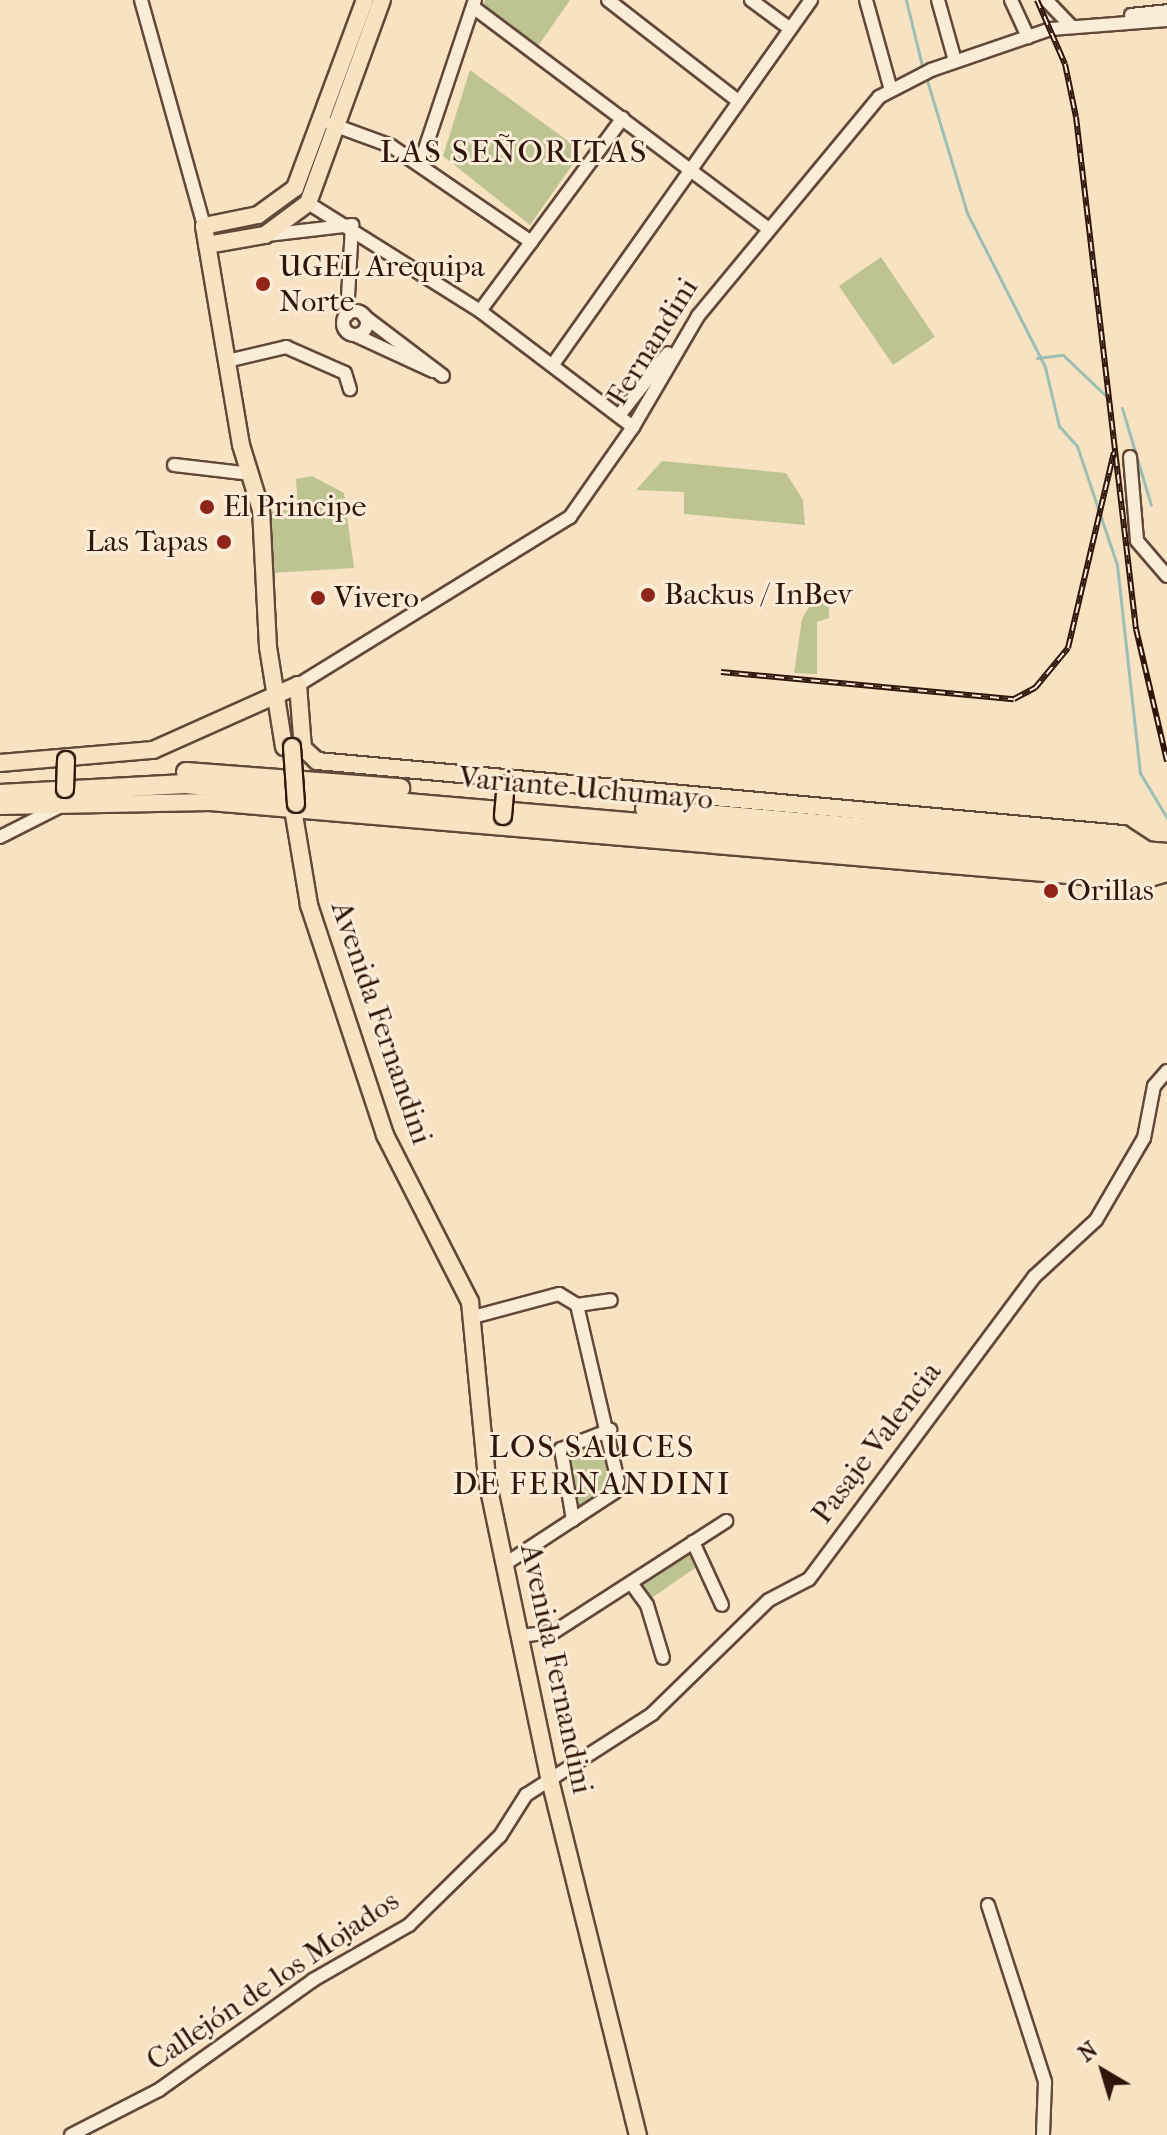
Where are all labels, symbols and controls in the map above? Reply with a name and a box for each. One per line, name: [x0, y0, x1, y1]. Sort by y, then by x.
district label: LAS SEÑORITAS: [380, 133, 648, 171]
place label: UGEL Arequipa Norte: [279, 249, 485, 320]
street label: Fernandini: [600, 272, 706, 412]
marker: UGEL Arequipa Norte: [254, 275, 272, 293]
place label: El Principe: [223, 489, 366, 525]
marker: El Principe: [198, 498, 216, 516]
place label: Las Tapas: [86, 524, 208, 560]
marker: Las Tapas: [215, 533, 233, 551]
place label: Backus / InBev: [664, 577, 852, 613]
place label: Vivero: [334, 580, 419, 616]
marker: Backus / InBev: [639, 586, 657, 604]
marker: Vivero: [309, 589, 327, 607]
street label: Variante Uchumayo: [457, 760, 715, 818]
place label: Orillas: [1067, 873, 1154, 909]
marker: Orillas: [1042, 882, 1060, 900]
street label: Avenida Fernandini: [323, 897, 439, 1149]
street label: Pasaje Valencia: [805, 1355, 949, 1531]
district label: LOS SAUCES DE FERNANDINI: [453, 1429, 731, 1504]
street label: Avenida Fernandini: [512, 1541, 600, 1797]
street label: Callejón de los Mojados: [140, 1883, 406, 2079]
north arrow: [1063, 2031, 1143, 2111]
text: N: [1074, 2037, 1103, 2067]

